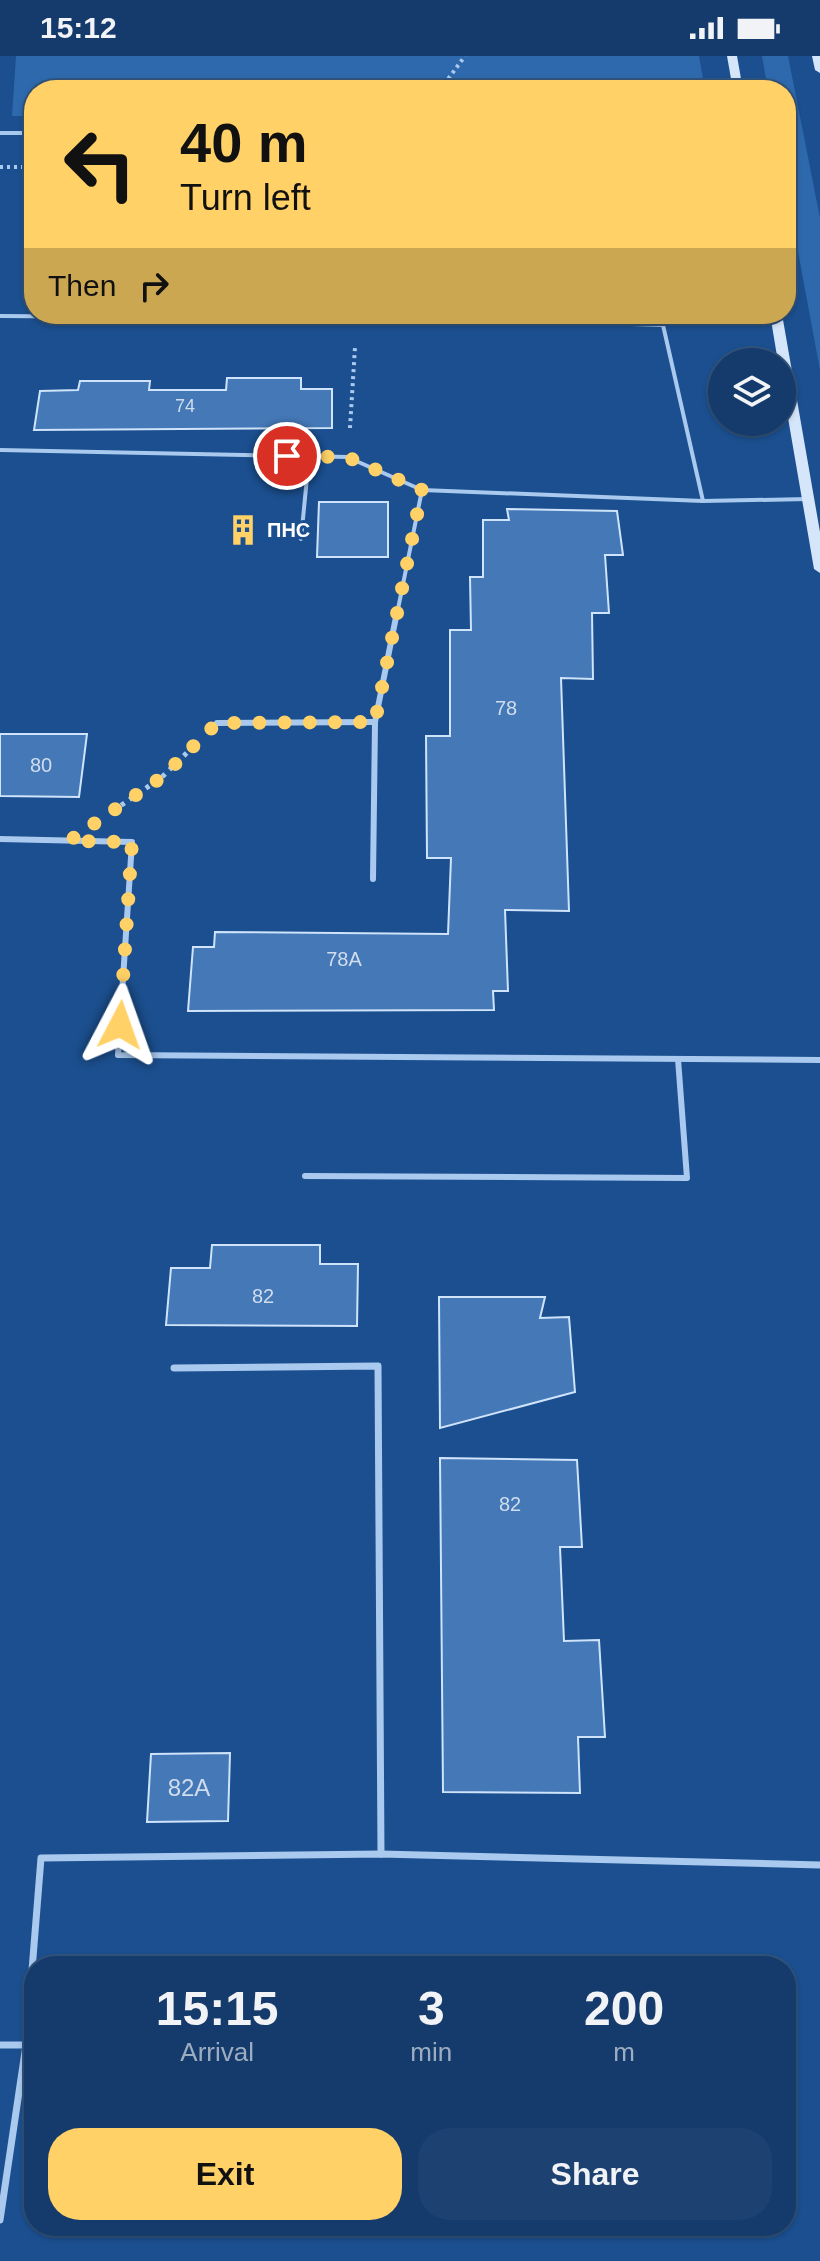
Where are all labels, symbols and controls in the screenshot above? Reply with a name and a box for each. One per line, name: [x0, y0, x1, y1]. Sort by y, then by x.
text: 15:12: [40, 11, 117, 44]
text: 40 m: [180, 111, 308, 174]
icon: left: [48, 112, 152, 216]
text: Turn left: [180, 177, 311, 218]
icon: right: [132, 264, 176, 308]
text: Then: [48, 269, 116, 302]
map controls: [708, 348, 796, 436]
button: layers: [708, 348, 796, 436]
house number: 74: [175, 396, 195, 416]
pin: [253, 422, 321, 490]
icon: arrive: [265, 434, 309, 478]
building icon: ПНС: [226, 513, 260, 547]
place label: ПНС: [267, 519, 310, 541]
house number: 78: [495, 697, 517, 719]
house number: 80: [30, 754, 52, 776]
house number: 78А: [326, 948, 362, 970]
position arrow: [78, 983, 162, 1067]
house number: 82: [252, 1285, 274, 1307]
house number: 82: [499, 1493, 521, 1515]
house number: 82А: [168, 1774, 210, 1801]
text: 15:15: [156, 1982, 279, 2035]
text: 3: [418, 1982, 445, 2035]
text: 200: [584, 1982, 664, 2035]
text: Arrival: [180, 2037, 254, 2067]
text: min: [410, 2037, 452, 2067]
text: m: [613, 2037, 635, 2067]
button: Exit: [48, 2128, 402, 2220]
button: Share: [418, 2128, 772, 2220]

